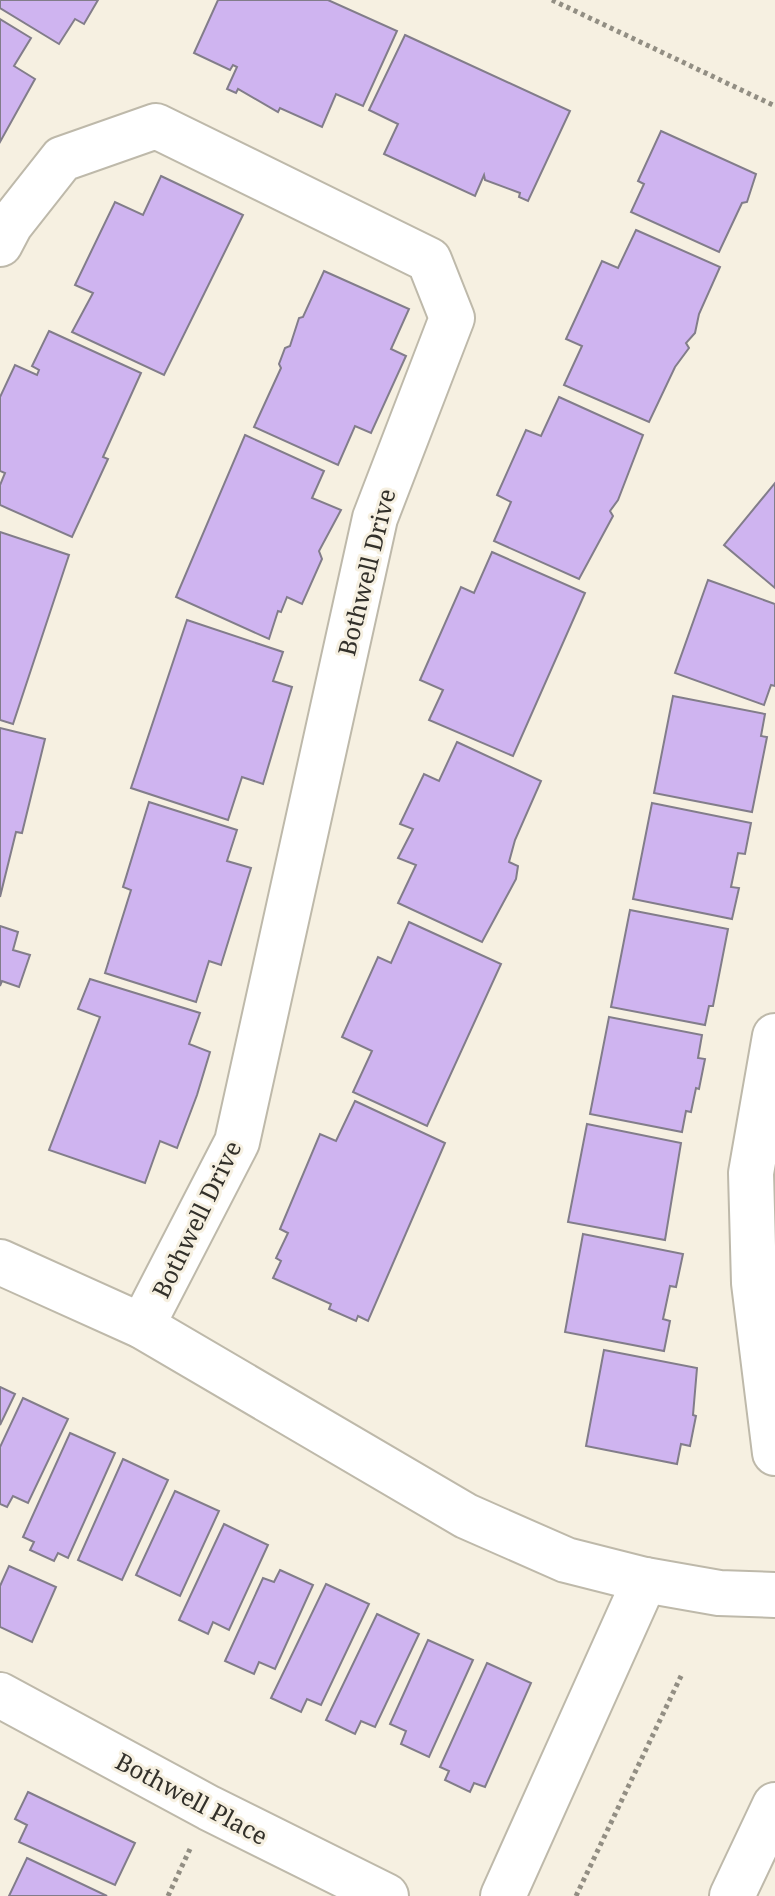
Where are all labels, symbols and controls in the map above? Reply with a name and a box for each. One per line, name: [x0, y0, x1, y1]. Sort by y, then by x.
street label: Bothwell Drive: [329, 485, 403, 659]
street label: Bothwell Drive: [144, 1135, 248, 1303]
street label: Bothwell Place: [110, 1744, 274, 1852]

